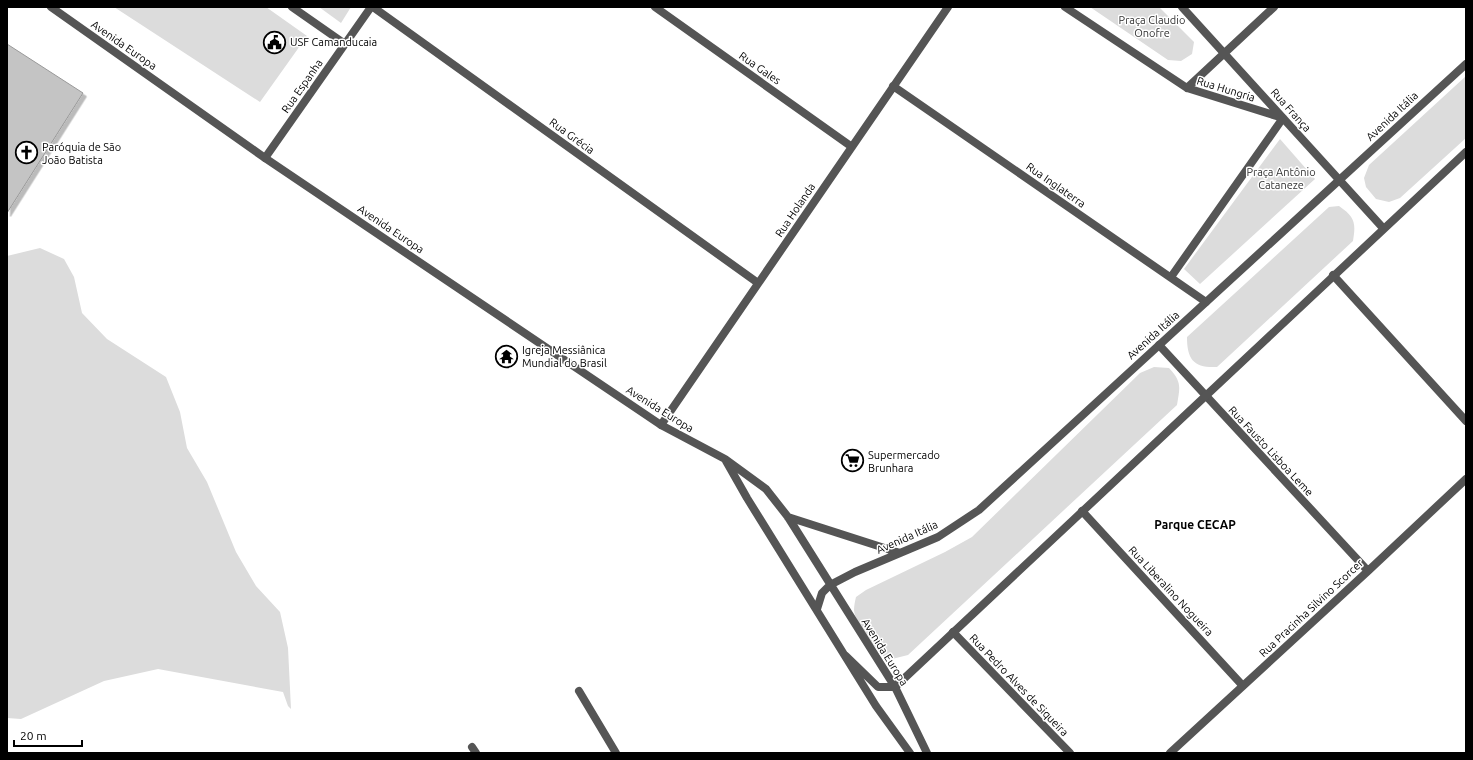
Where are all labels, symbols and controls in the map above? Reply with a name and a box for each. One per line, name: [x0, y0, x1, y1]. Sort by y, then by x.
park label: Praça Claudio Onofre: [1119, 14, 1185, 39]
street label: Avenida Europa: [89, 18, 159, 72]
public building icon: USF Camanducaia: [262, 29, 288, 55]
place label: USF Camanducaia: [290, 36, 377, 48]
street label: Rua Gales: [737, 49, 783, 87]
street label: Rua Espanha: [279, 57, 325, 115]
street label: Rua Hungria: [1195, 74, 1257, 104]
street label: Rua França: [1269, 86, 1313, 134]
street label: Avenida Itália: [1364, 89, 1420, 143]
street label: Rua Grécia: [547, 116, 597, 156]
church icon: Paróquia de São João Batista: [13, 140, 39, 166]
place label: Paróquia de São João Batista: [42, 141, 121, 166]
street label: Rua Inglaterra: [1024, 160, 1088, 210]
park label: Praça Antônio Cataneze: [1246, 166, 1316, 191]
street label: Rua Holanda: [773, 181, 817, 239]
street label: Avenida Europa: [356, 202, 426, 256]
street label: Avenida Itália: [1124, 308, 1182, 362]
temple icon: Igreja Messiânica Mundial do Brasil: [494, 343, 520, 369]
place label: Igreja Messiânica Mundial do Brasil: [522, 344, 607, 369]
street label: Avenida Europa: [624, 383, 696, 435]
street label: Rua Fausto Lisboa Leme: [1226, 404, 1316, 498]
supermarket icon: Supermercado Brunhara: [839, 448, 865, 474]
place label: Supermercado Brunhara: [868, 449, 940, 474]
street label: Avenida Itália: [874, 518, 940, 556]
district label: Parque CECAP: [1154, 518, 1236, 531]
street label: Rua Liberalino Nogueira: [1126, 544, 1216, 638]
street label: Rua Pracinha Silvino Scorcer: [1257, 556, 1366, 659]
street label: Avenida Europa: [859, 616, 911, 688]
street label: Rua Pedro Alves de Siqueira: [967, 632, 1071, 738]
scale bar: [14, 722, 82, 748]
text: 20 m: [20, 729, 47, 742]

